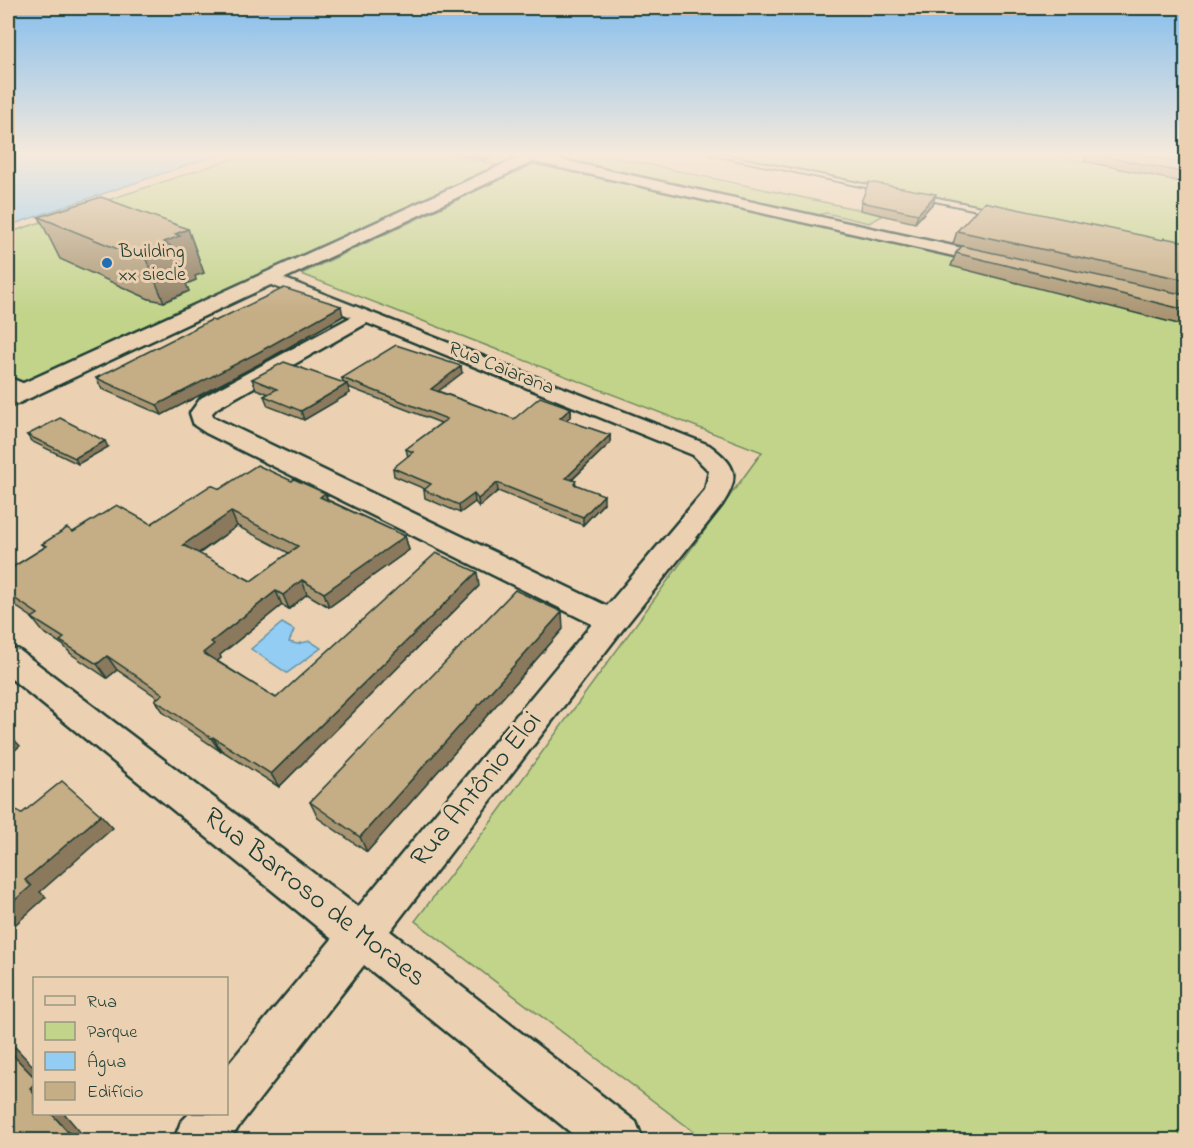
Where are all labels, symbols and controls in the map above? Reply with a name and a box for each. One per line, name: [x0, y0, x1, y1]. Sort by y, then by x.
place label: Building xx siecle: [118, 238, 186, 290]
marker: Building xx siecle: [100, 256, 114, 270]
street label: Rua Caiarana: [444, 335, 558, 403]
street label: Rua Antônio Eloi: [401, 703, 553, 877]
street label: Rua Barroso de Moraes: [194, 798, 434, 998]
legend: [33, 977, 228, 1115]
text: Rua: [87, 990, 117, 1016]
text: Parque: [87, 1020, 138, 1046]
text: Água: [87, 1050, 126, 1077]
text: Edifício: [87, 1080, 143, 1106]

